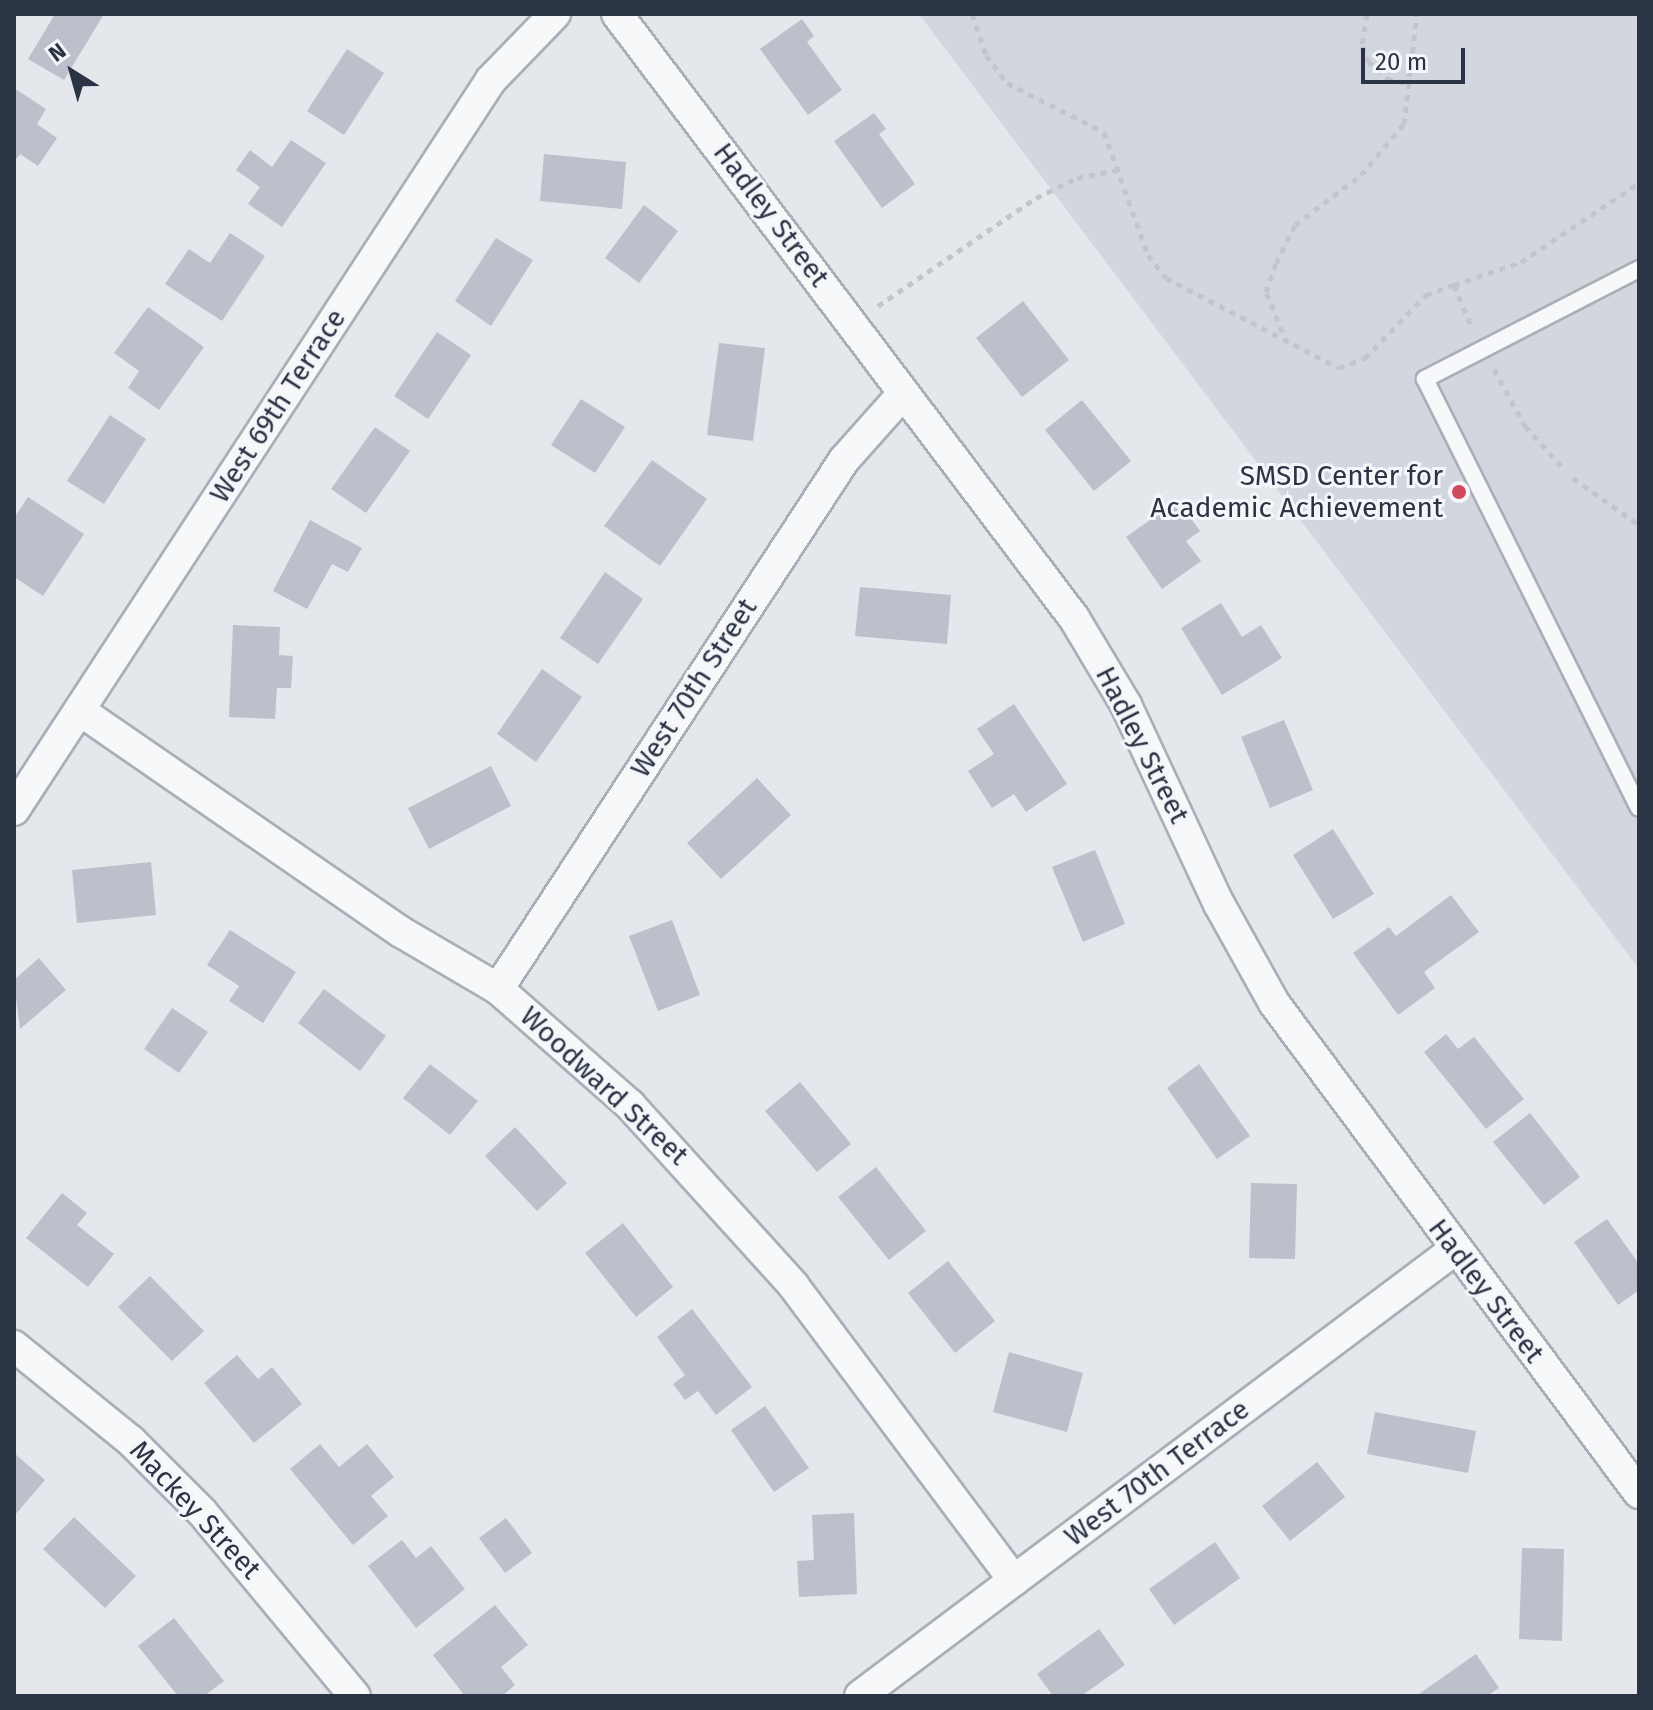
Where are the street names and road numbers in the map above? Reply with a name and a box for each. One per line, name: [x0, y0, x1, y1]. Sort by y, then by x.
street label: Hadley Street: [706, 136, 836, 294]
street label: West 69th Terrace: [203, 303, 353, 509]
street label: West 70th Street: [624, 592, 764, 784]
street label: Hadley Street: [1088, 661, 1196, 829]
street label: Woodward Street: [513, 1000, 695, 1172]
street label: Hadley Street: [1421, 1212, 1551, 1370]
street label: West 70th Terrace: [1058, 1393, 1256, 1553]
street label: Mackey Street: [122, 1434, 268, 1586]

